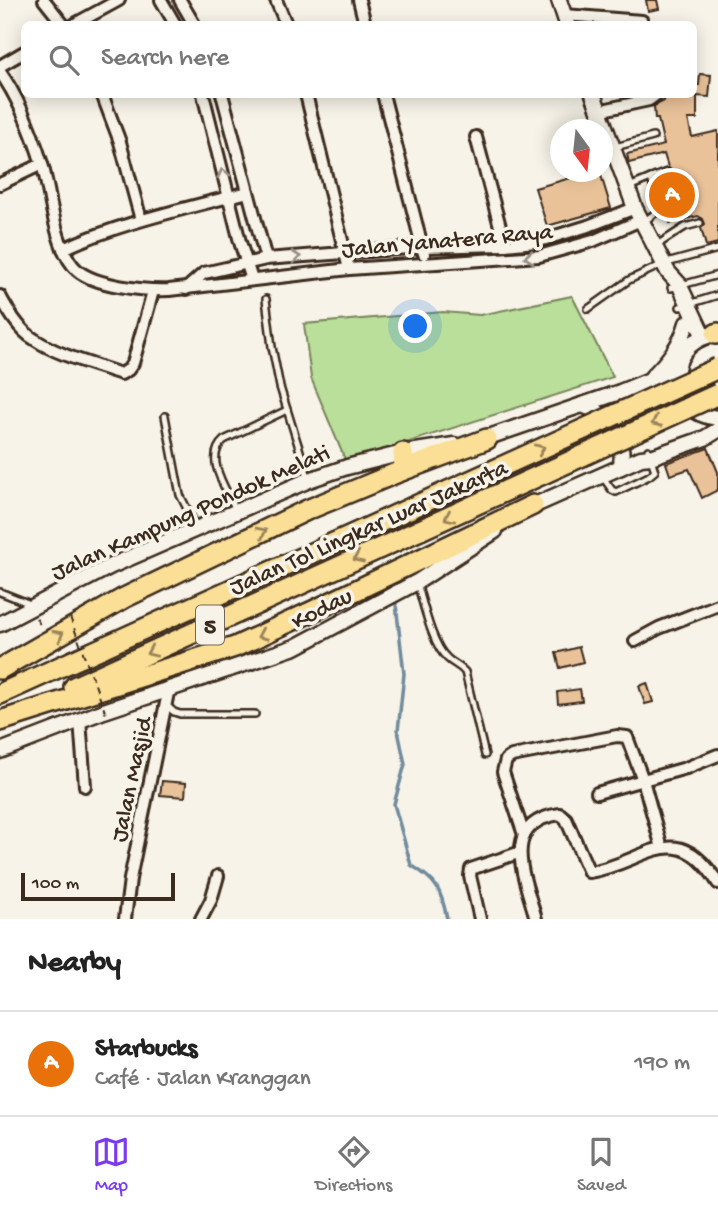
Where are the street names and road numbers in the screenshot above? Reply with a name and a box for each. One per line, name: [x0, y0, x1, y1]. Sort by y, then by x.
street label: Jalan Yanatera Raya: [341, 219, 555, 266]
street label: Jalan Kampung Pondok Melati: [48, 440, 335, 589]
street label: Jalan Tol Lingkar Luar Jakarta: [226, 454, 513, 604]
street label: Kodau: [287, 583, 358, 638]
road number: 5: [196, 606, 224, 645]
street label: Jalan Masjid: [106, 713, 161, 845]

